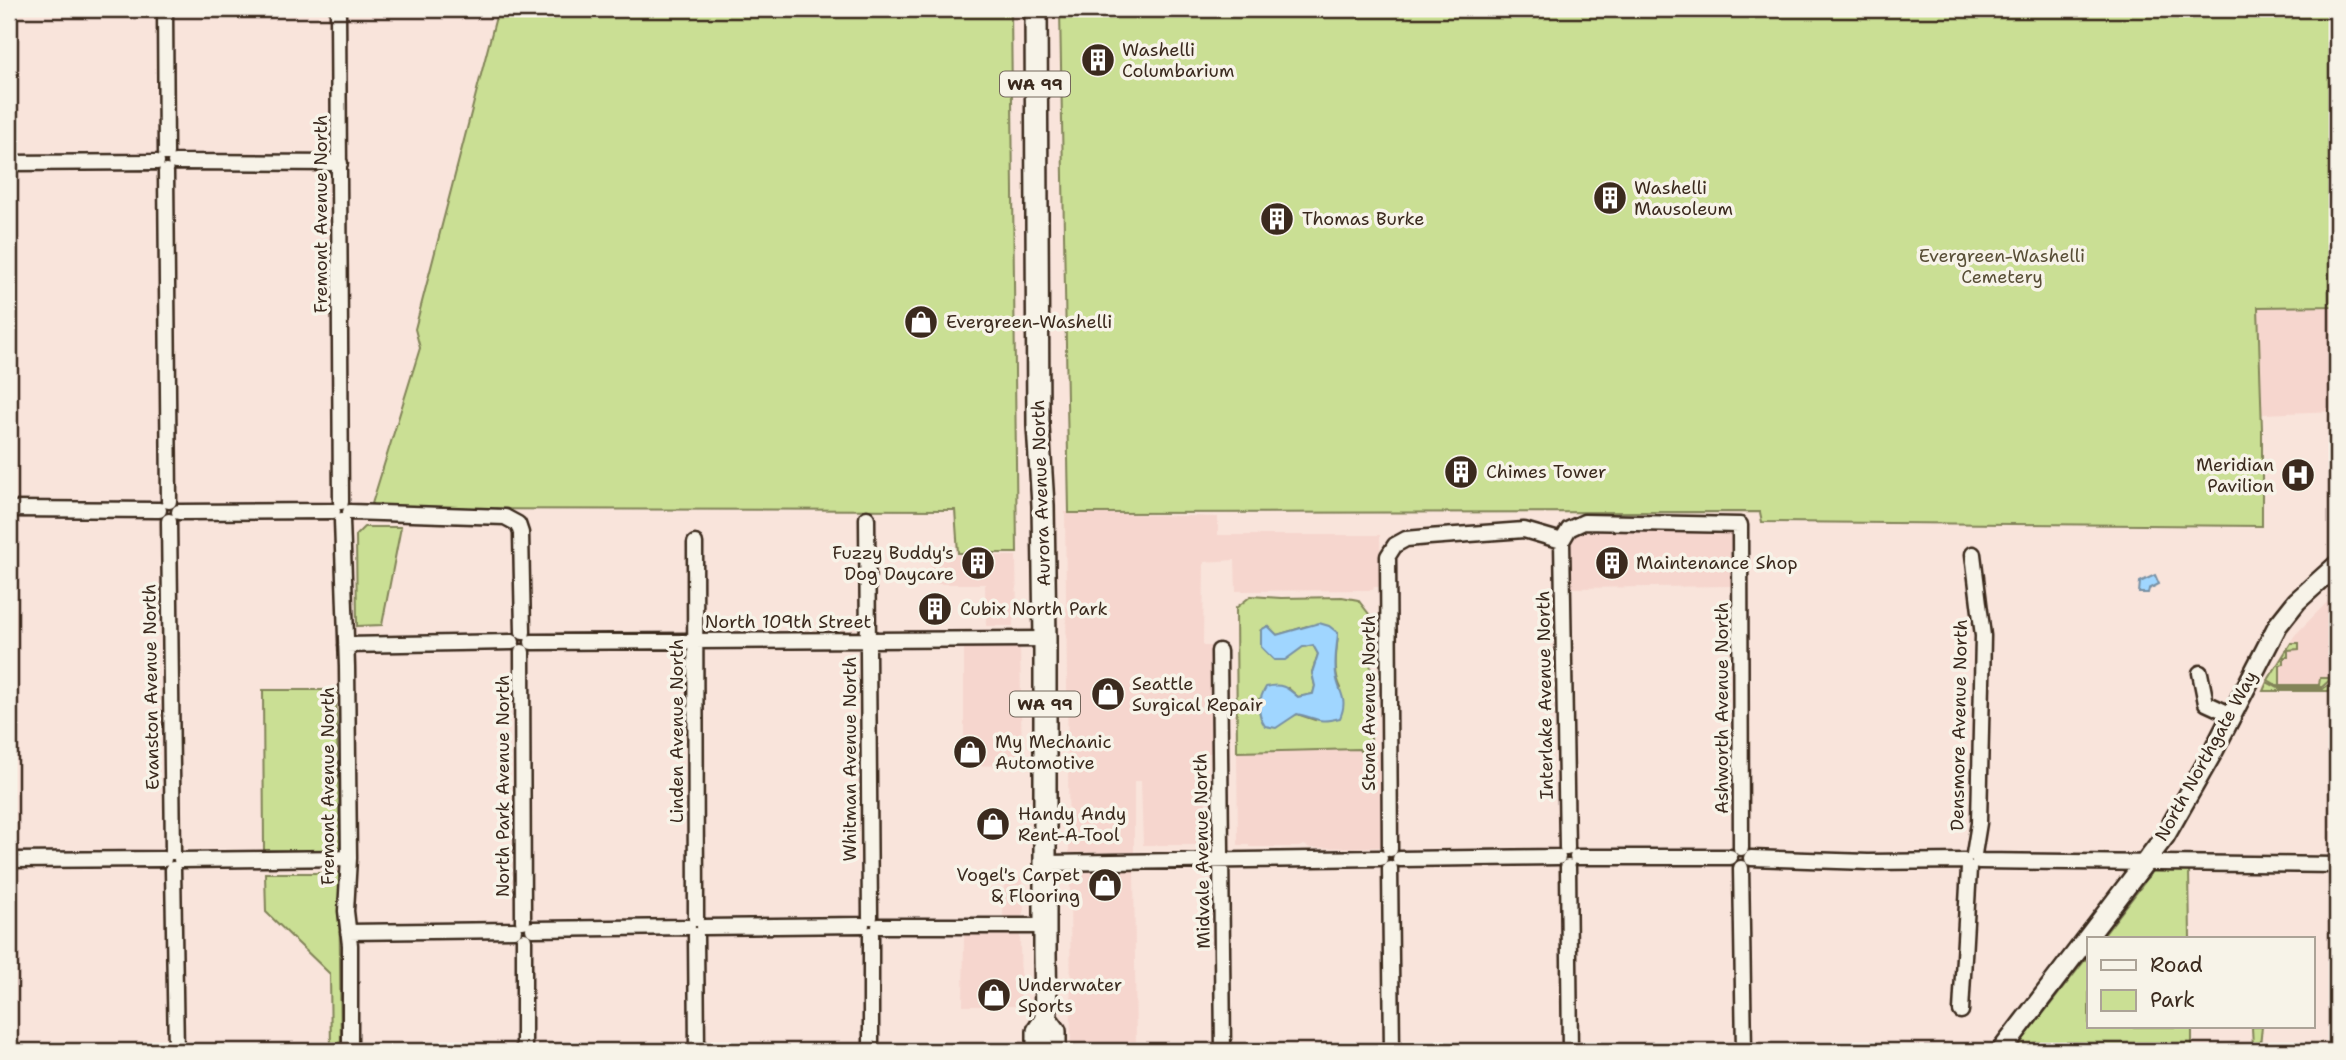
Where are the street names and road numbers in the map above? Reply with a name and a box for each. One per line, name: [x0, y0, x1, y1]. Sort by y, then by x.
road number: WA 99: [1000, 72, 1070, 96]
street label: Fremont Avenue North: [309, 115, 333, 313]
street label: Aurora Avenue North: [1026, 399, 1056, 587]
street label: Evanston Avenue North: [137, 584, 165, 790]
street label: Interlake Avenue North: [1531, 590, 1559, 800]
street label: Ashworth Avenue North: [1710, 602, 1734, 814]
street label: North 109th Street: [705, 610, 871, 634]
street label: Stone Avenue North: [1357, 615, 1381, 791]
street label: Densmore Avenue North: [1945, 619, 1973, 831]
street label: Linden Avenue North: [665, 639, 689, 823]
street label: Whitman Avenue North: [838, 657, 862, 861]
street label: North Northgate Way: [2149, 667, 2263, 845]
street label: North Park Avenue North: [491, 675, 515, 897]
street label: Fremont Avenue North: [316, 687, 340, 885]
road number: WA 99: [1010, 692, 1080, 716]
street label: Midvale Avenue North: [1188, 753, 1216, 949]

